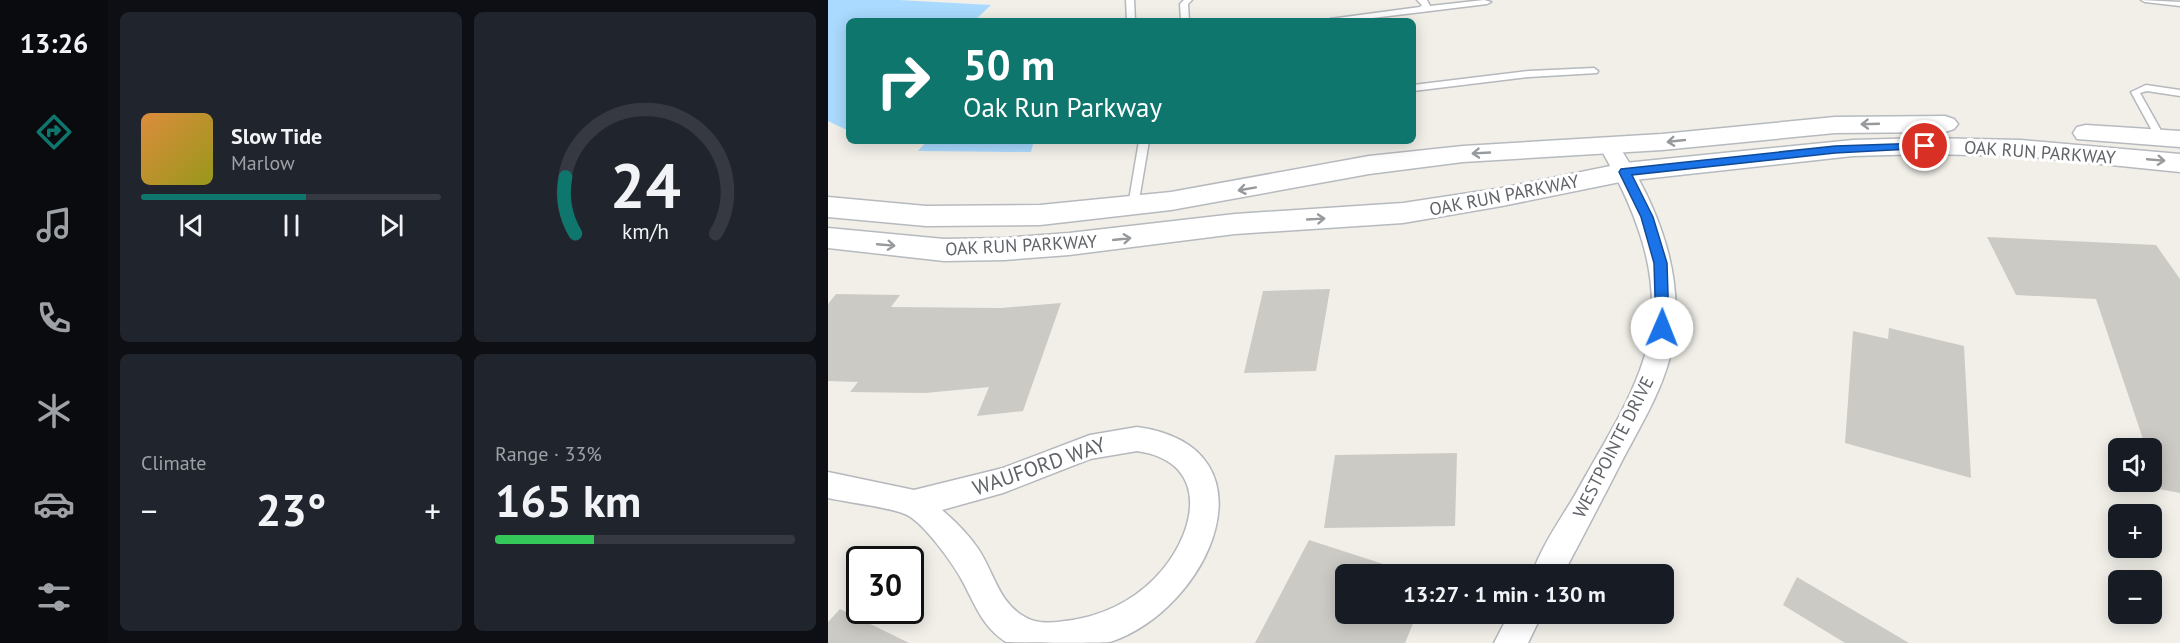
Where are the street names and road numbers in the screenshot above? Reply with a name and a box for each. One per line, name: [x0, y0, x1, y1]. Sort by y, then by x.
street label: OAK RUN PARKWAY: [1963, 135, 2117, 169]
street label: OAK RUN PARKWAY: [1427, 169, 1581, 221]
street label: OAK RUN PARKWAY: [945, 230, 1097, 260]
street label: WESTPOINTE DRIVE: [1567, 372, 1659, 522]
street label: WAUFORD WAY: [969, 431, 1109, 501]

